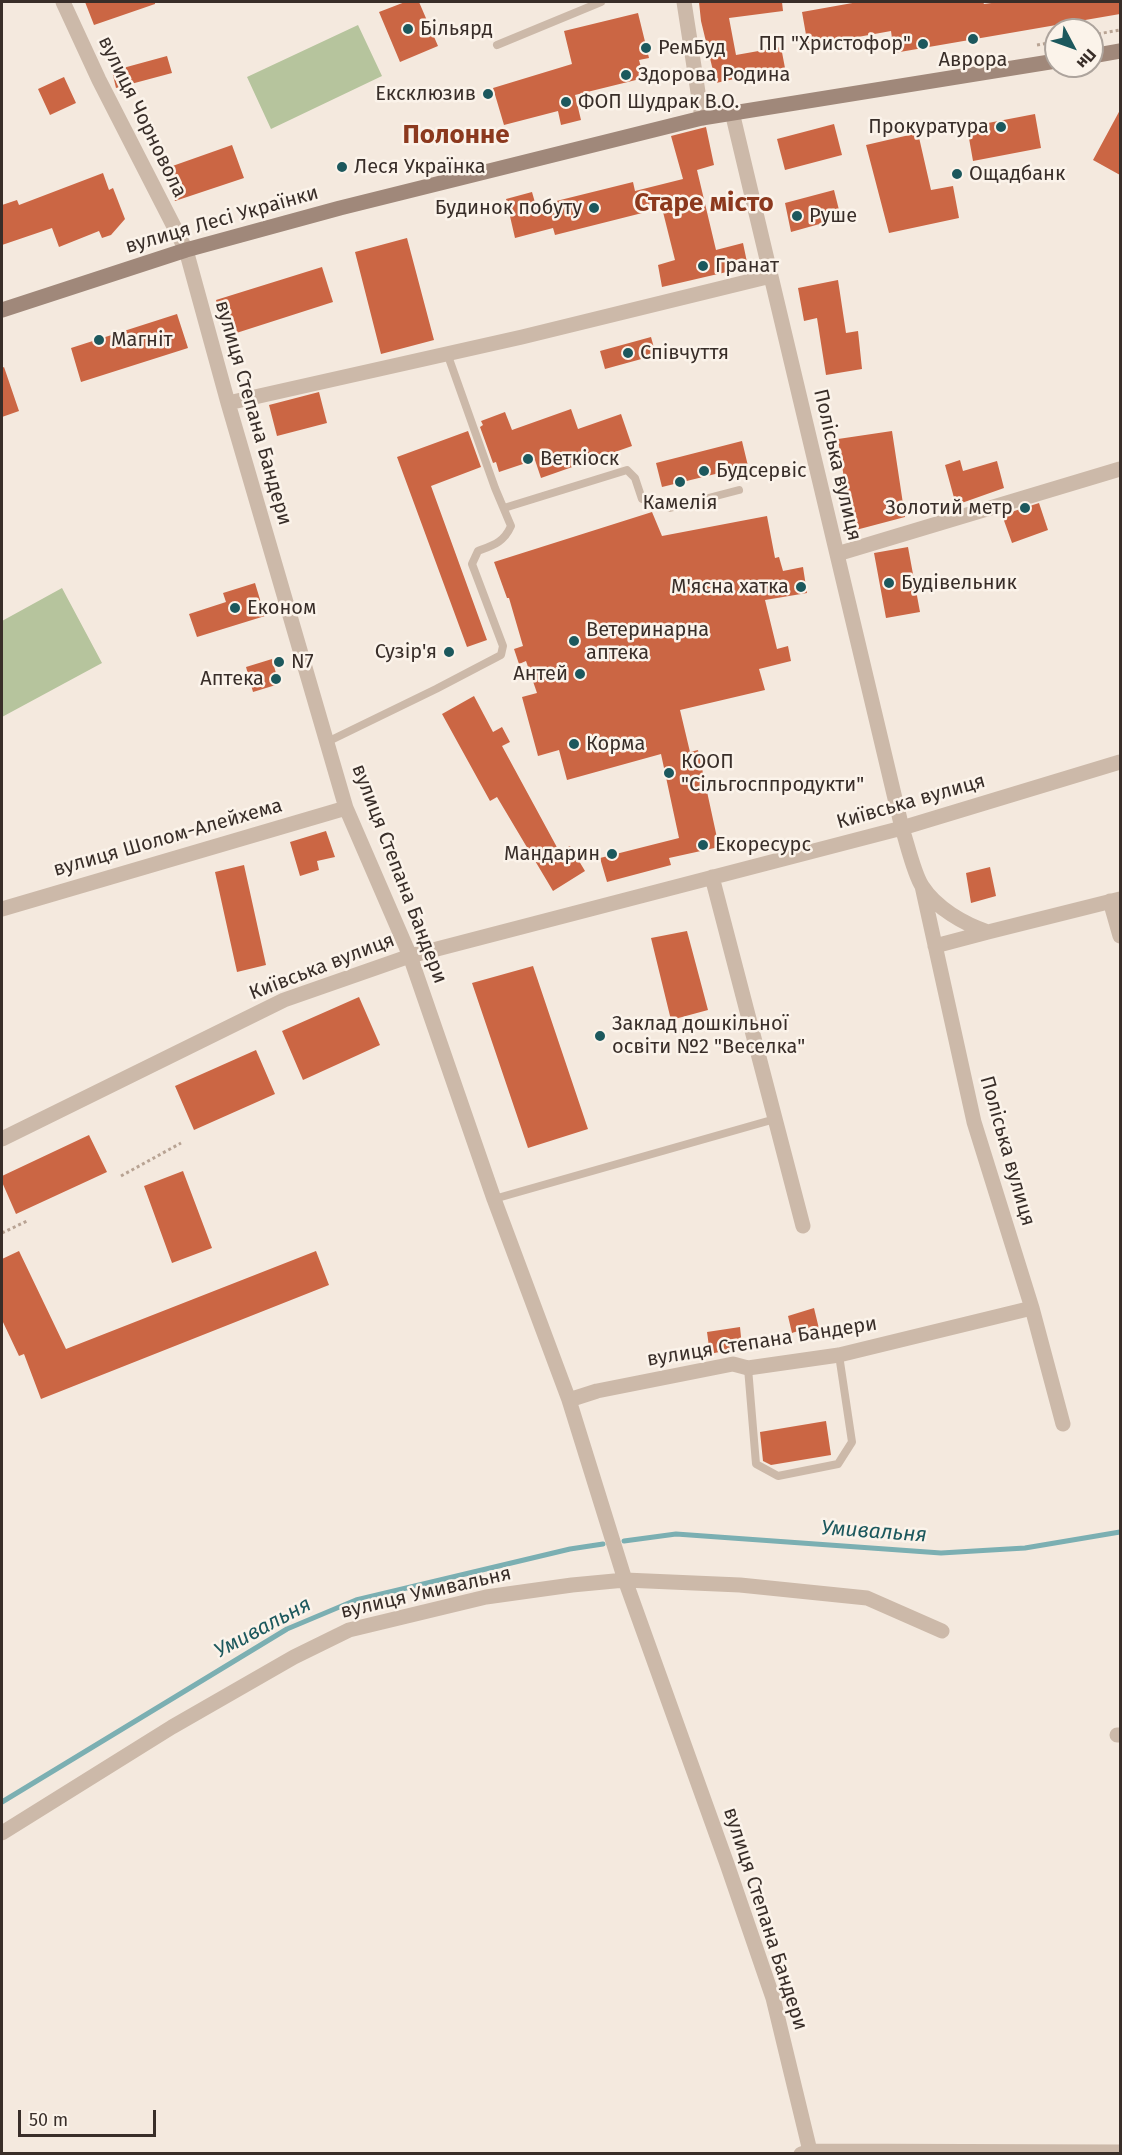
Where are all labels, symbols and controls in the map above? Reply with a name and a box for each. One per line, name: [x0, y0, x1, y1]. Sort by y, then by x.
place label: Більярд: [420, 17, 493, 41]
north arrow: [1044, 18, 1104, 78]
marker: Більярд: [401, 22, 415, 36]
street label: вулиця Чорновола: [93, 32, 191, 202]
place label: ПП "Христофор": [759, 32, 911, 56]
marker: Аврора: [966, 32, 980, 46]
place label: РемБуд: [658, 36, 726, 60]
marker: ПП "Христофор": [916, 37, 930, 51]
marker: РемБуд: [639, 41, 653, 55]
text: Пн: [1073, 45, 1100, 73]
place label: Аврора: [939, 48, 1007, 72]
place label: Здорова Родина: [638, 63, 790, 87]
marker: Здорова Родина: [619, 68, 633, 82]
place label: Ексклюзив: [375, 82, 476, 106]
marker: Ексклюзив: [481, 87, 495, 101]
place label: ФОП Шудрак В.О.: [578, 90, 739, 114]
marker: ФОП Шудрак В.О.: [559, 95, 573, 109]
place label: Прокуратура: [868, 115, 989, 139]
district label: Полонне: [402, 120, 510, 152]
marker: Прокуратура: [994, 120, 1008, 134]
place label: Леся Українка: [354, 155, 486, 179]
marker: Леся Українка: [335, 160, 349, 174]
place label: Ощадбанк: [969, 162, 1065, 186]
marker: Ощадбанк: [950, 167, 964, 181]
street label: вулиця Лесі Українки: [123, 181, 321, 259]
district label: Старе місто: [634, 188, 774, 220]
place label: Будинок побуту: [435, 196, 582, 220]
marker: Будинок побуту: [587, 201, 601, 215]
place label: Руше: [809, 204, 857, 228]
marker: Руше: [790, 209, 804, 223]
place label: Гранат: [715, 254, 779, 278]
marker: Гранат: [696, 259, 710, 273]
street label: вулиця Степана Бандери: [209, 298, 297, 528]
place label: Магніт: [111, 328, 173, 352]
marker: Магніт: [92, 333, 106, 347]
place label: Співчуття: [640, 341, 729, 365]
marker: Співчуття: [621, 346, 635, 360]
street label: Поліська вулиця: [808, 387, 866, 543]
place label: Веткіоск: [540, 447, 619, 471]
marker: Веткіоск: [521, 452, 535, 466]
place label: Будсервіс: [716, 459, 807, 483]
marker: Будсервіс: [697, 464, 711, 478]
marker: Камелія: [673, 475, 687, 489]
place label: Камелія: [643, 491, 717, 515]
place label: Золотий метр: [885, 496, 1013, 520]
marker: Золотий метр: [1018, 501, 1032, 515]
place label: Будівельник: [901, 571, 1017, 595]
place label: М'ясна хатка: [671, 575, 789, 599]
marker: Будівельник: [882, 576, 896, 590]
marker: М'ясна хатка: [794, 580, 808, 594]
place label: Економ: [247, 596, 316, 620]
marker: Економ: [228, 601, 242, 615]
place label: Ветеринарна аптека: [586, 618, 709, 665]
marker: Ветеринарна аптека: [567, 634, 581, 648]
place label: Сузір'я: [375, 640, 437, 664]
marker: Сузір'я: [442, 645, 456, 659]
place label: N7: [291, 650, 314, 674]
marker: N7: [272, 655, 286, 669]
place label: Антей: [513, 662, 568, 686]
place label: Аптека: [200, 667, 264, 691]
marker: Антей: [573, 667, 587, 681]
marker: Аптека: [269, 672, 283, 686]
place label: Корма: [586, 732, 645, 756]
marker: Корма: [567, 737, 581, 751]
place label: КООП "Сільгосппродукти": [681, 750, 864, 797]
street label: вулиця Степана Бандери: [346, 761, 452, 987]
marker: КООП "Сільгосппродукти": [662, 766, 676, 780]
street label: Київська вулиця: [834, 769, 988, 835]
street label: вулиця Шолом-Алейхема: [51, 794, 285, 882]
place label: Екоресурс: [715, 833, 811, 857]
marker: Екоресурс: [696, 838, 710, 852]
place label: Мандарин: [504, 842, 600, 866]
marker: Мандарин: [605, 847, 619, 861]
street label: Київська вулиця: [246, 928, 398, 1006]
place label: Заклад дошкільної освіти №2 "Веселка": [612, 1012, 805, 1059]
marker: Заклад дошкільної освіти №2 "Веселка": [593, 1029, 607, 1043]
street label: Поліська вулиця: [974, 1073, 1040, 1229]
street label: вулиця Степана Бандери: [645, 1312, 879, 1372]
water label: Умивальня: [820, 1516, 928, 1548]
street label: вулиця Умивальня: [338, 1562, 514, 1624]
water label: Умивальня: [210, 1592, 316, 1664]
street label: вулиця Степана Бандери: [718, 1805, 812, 2033]
scale bar: [21, 2098, 159, 2136]
text: 50 m: [29, 2109, 68, 2131]

